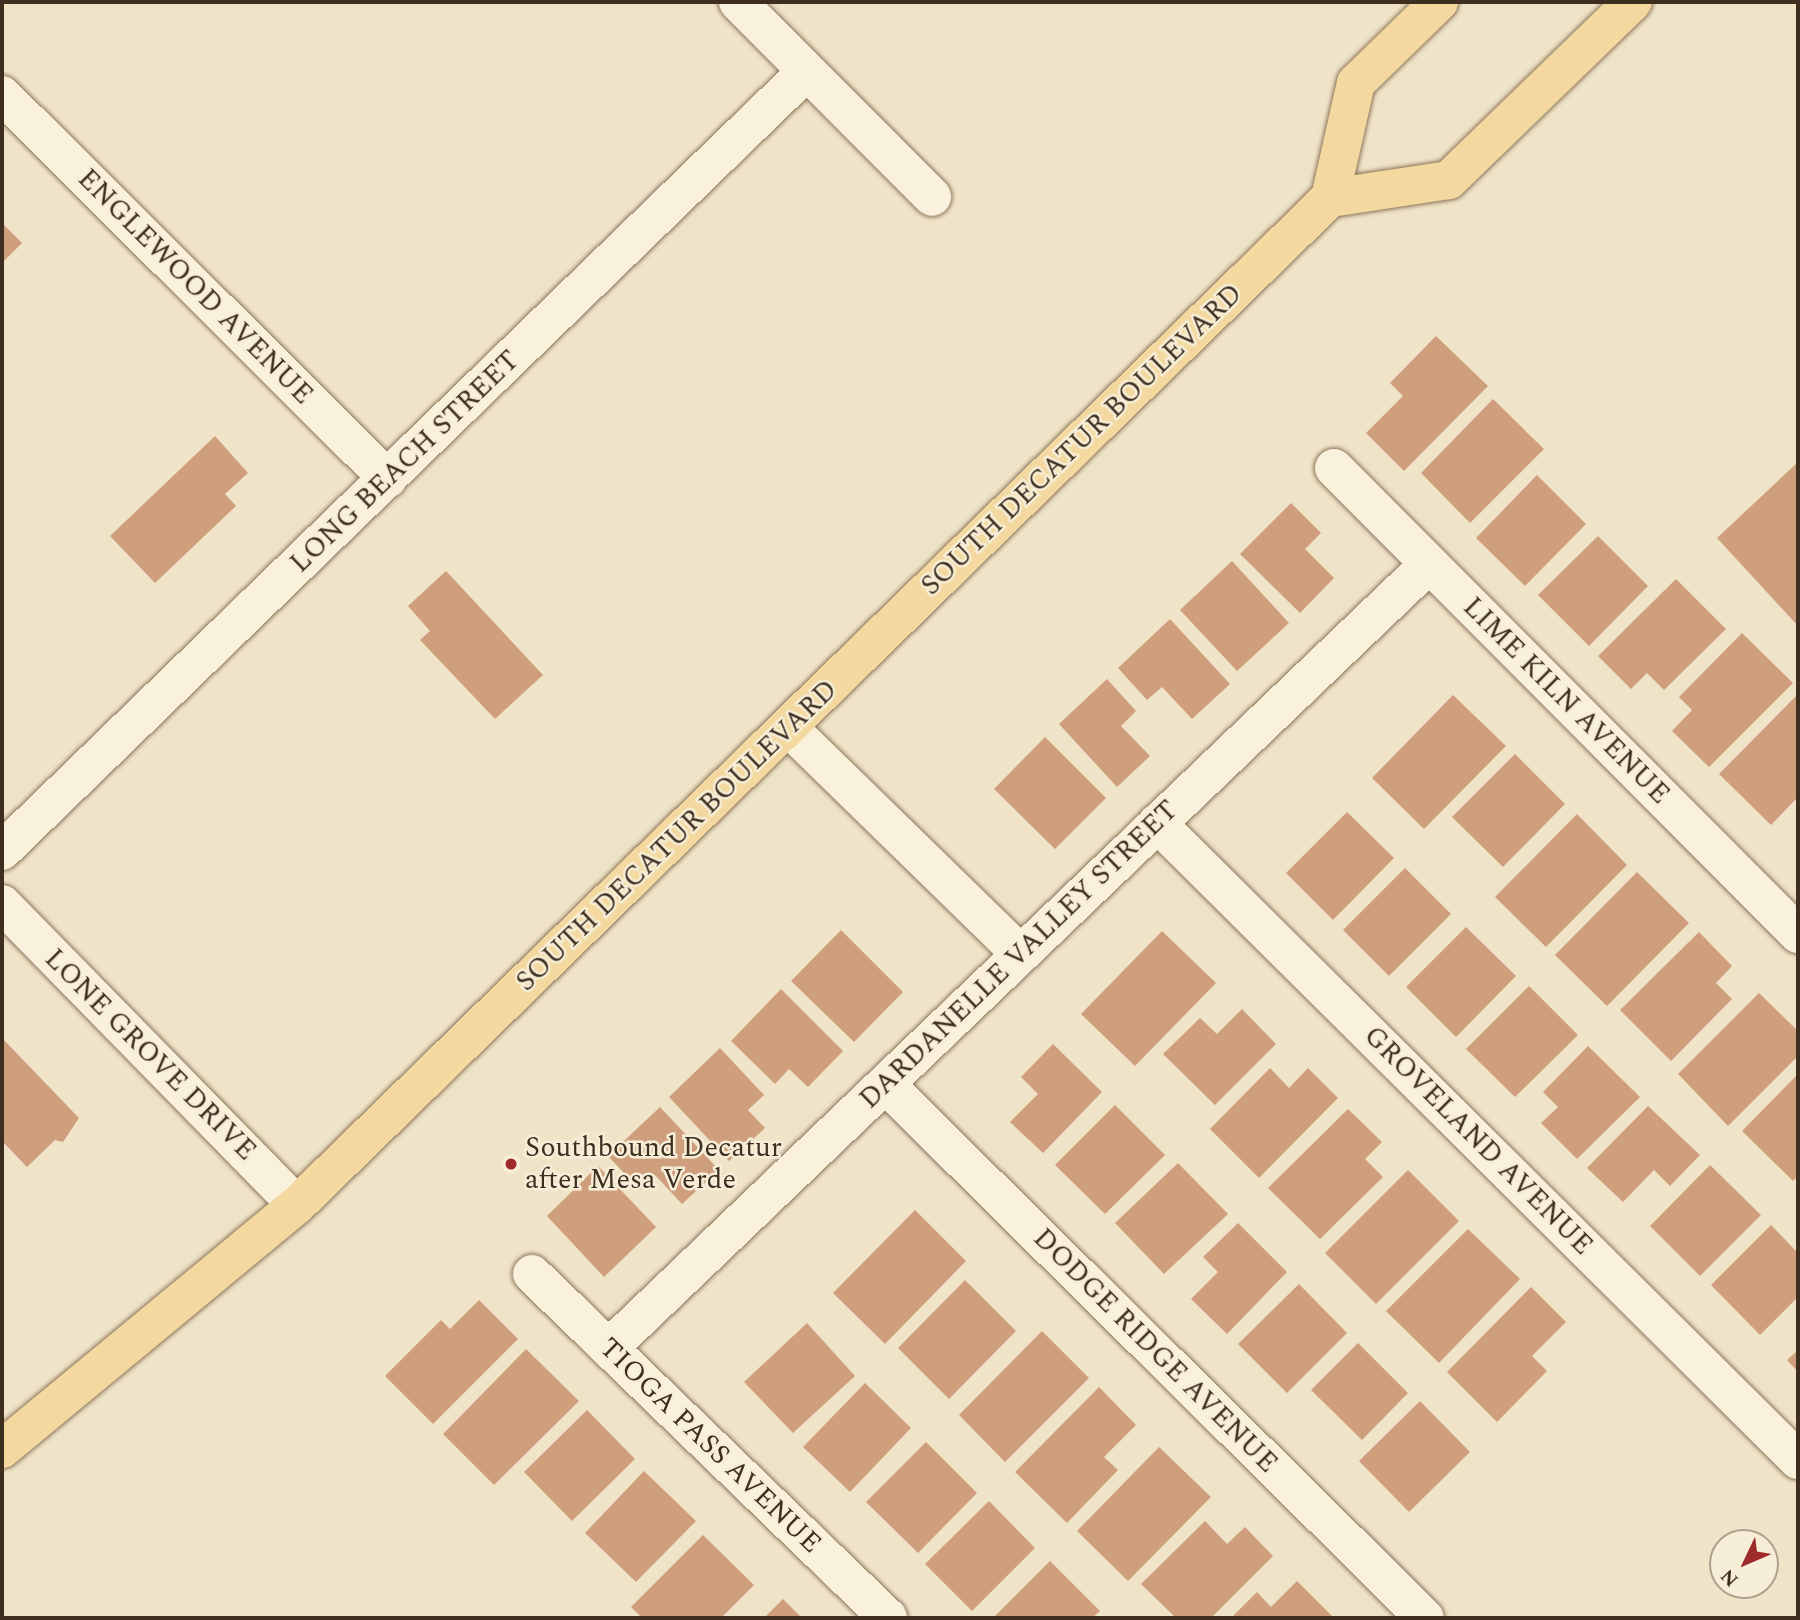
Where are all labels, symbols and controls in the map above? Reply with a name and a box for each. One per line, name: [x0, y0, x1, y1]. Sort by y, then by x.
street label: ENGLEWOOD AVENUE: [70, 162, 320, 412]
street label: SOUTH DECATUR BOULEVARD: [914, 277, 1250, 603]
street label: LONG BEACH STREET: [283, 344, 527, 580]
street label: LIME KILN AVENUE: [1456, 591, 1676, 811]
street label: SOUTH DECATUR BOULEVARD: [509, 673, 845, 999]
street label: DARDANELLE VALLEY STREET: [853, 794, 1185, 1116]
street label: LONE GROVE DRIVE: [37, 942, 263, 1168]
street label: GROVELAND AVENUE: [1356, 1019, 1600, 1263]
place label: Southbound Decatur after Mesa Verde: [525, 1131, 782, 1197]
marker: Southbound Decatur after Mesa Verde: [503, 1156, 519, 1172]
street label: DODGE RIDGE AVENUE: [1026, 1222, 1284, 1480]
street label: TIOGA PASS AVENUE: [592, 1331, 828, 1561]
north arrow: [1709, 1529, 1779, 1599]
text: N: [1714, 1562, 1746, 1593]

